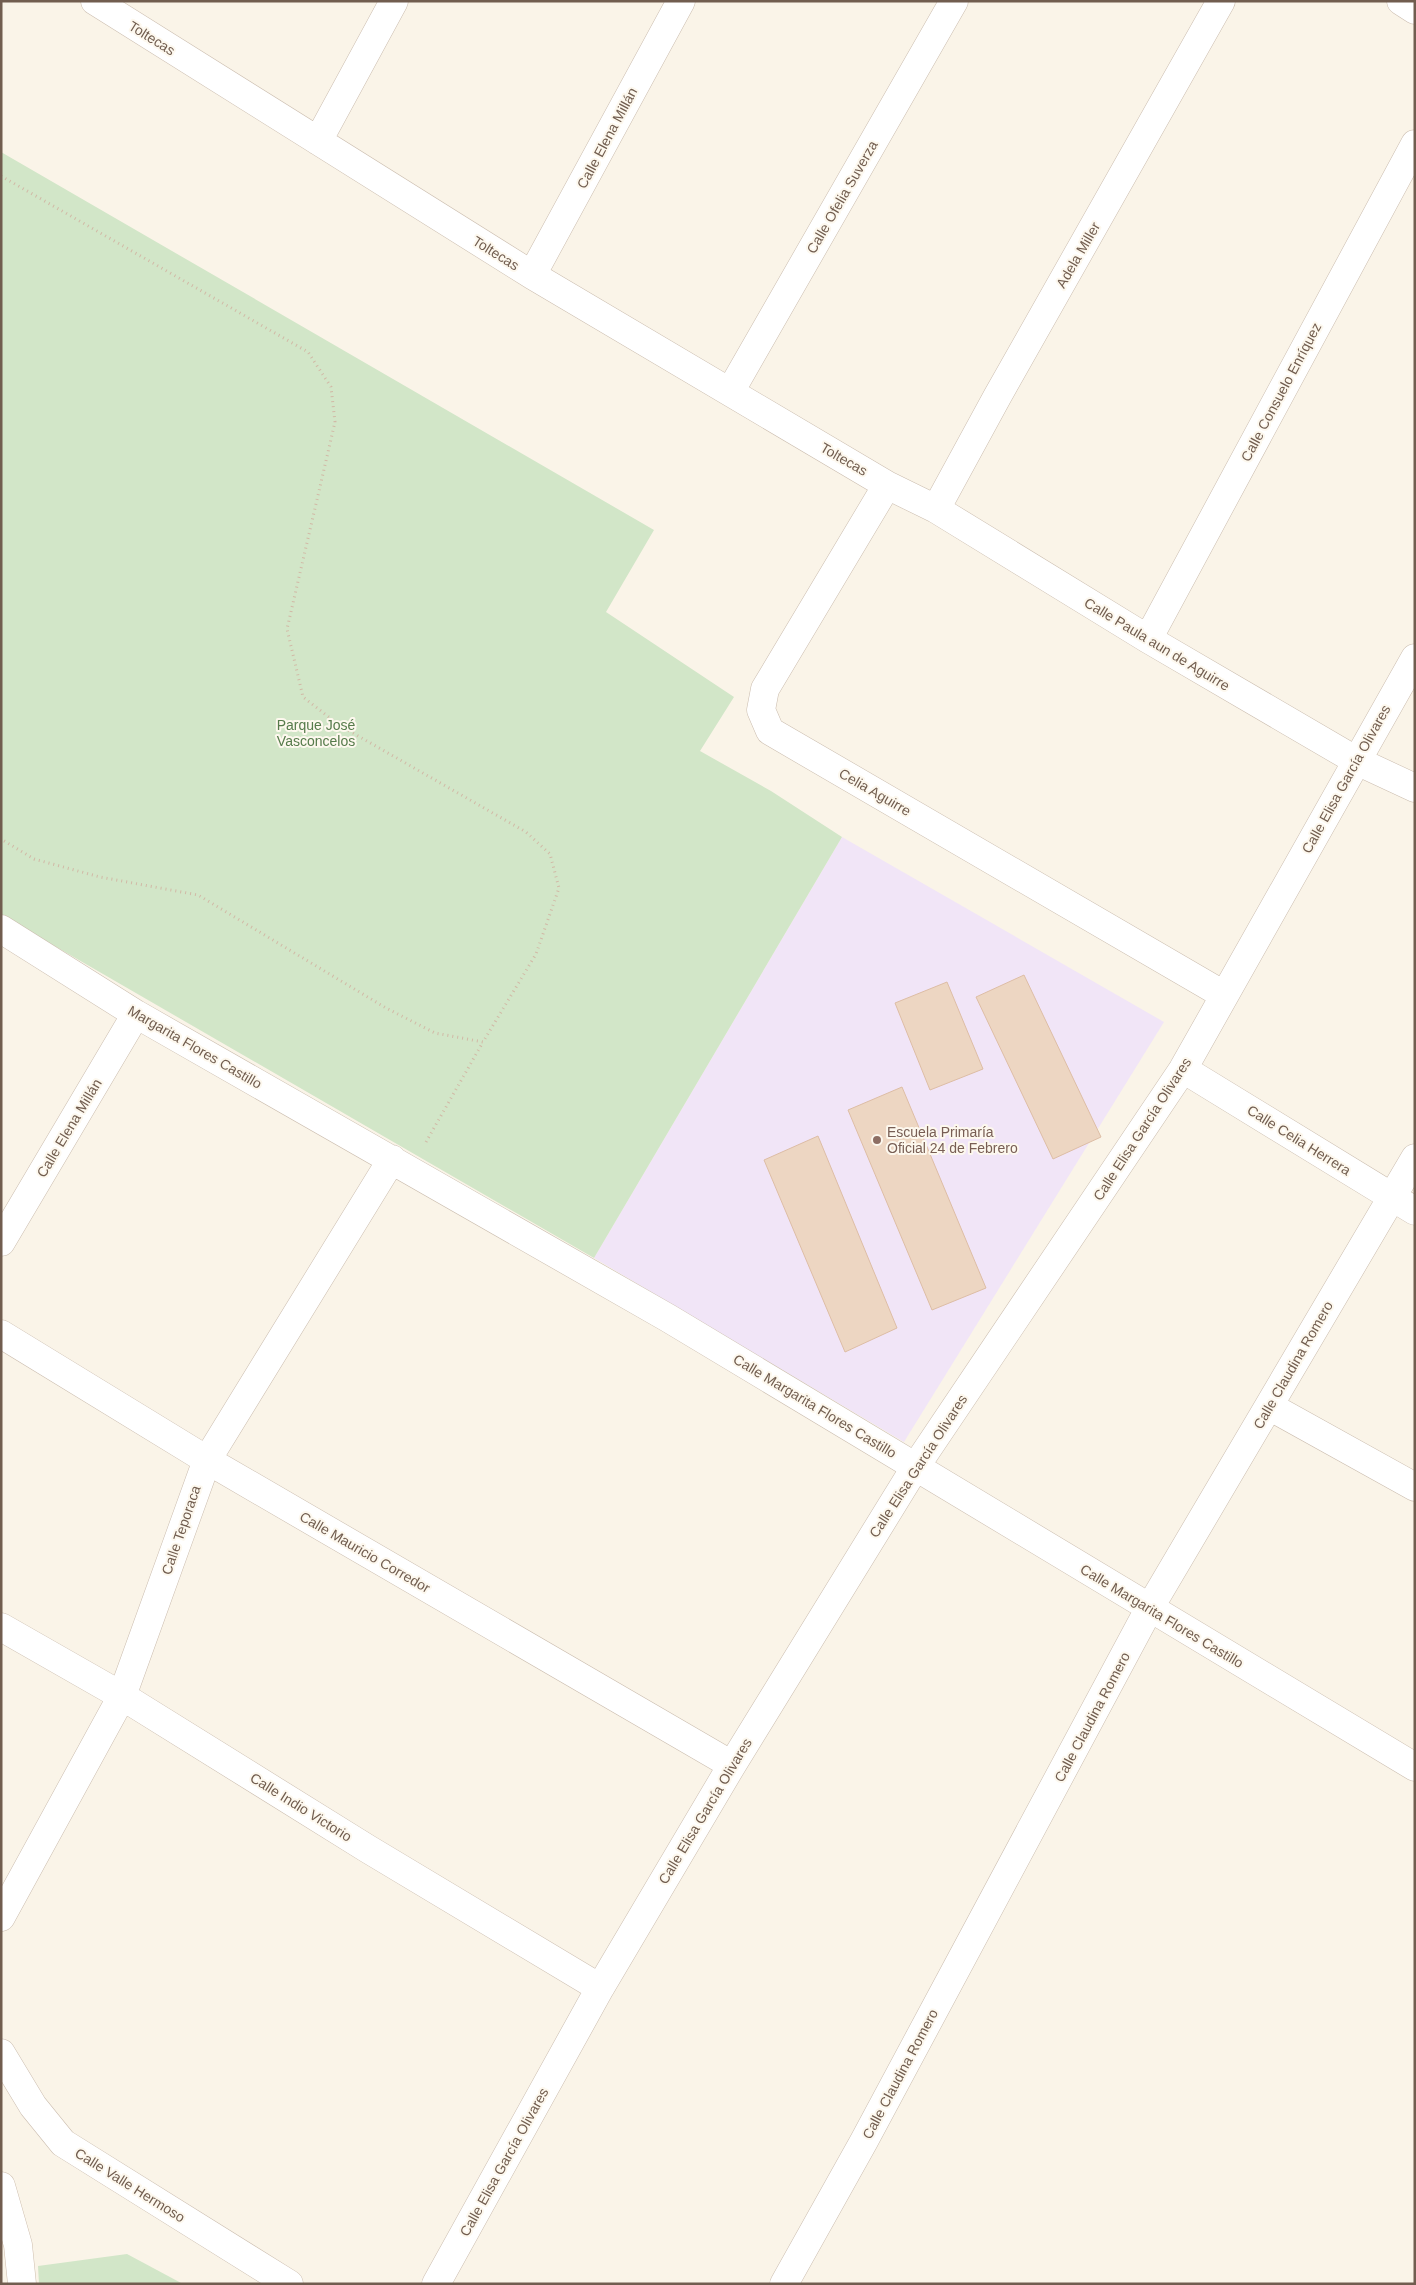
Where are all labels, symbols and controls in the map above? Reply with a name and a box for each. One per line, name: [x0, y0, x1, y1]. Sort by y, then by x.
street label: Toltecas: [126, 18, 178, 58]
street label: Calle Elena Millán: [574, 85, 640, 191]
street label: Calle Ofelia Suverza: [803, 138, 881, 256]
street label: Adela Miller: [1053, 219, 1103, 291]
street label: Toltecas: [470, 233, 522, 273]
street label: Calle Consuelo Enríquez: [1238, 320, 1324, 464]
street label: Toltecas: [818, 439, 870, 479]
street label: Calle Paula aun de Aguirre: [1081, 594, 1233, 694]
street label: Calle Elisa García Olivares: [1298, 702, 1394, 856]
park label: Parque José Vasconcelos: [277, 717, 356, 749]
street label: Celia Aguirre: [836, 765, 914, 819]
street label: Margarita Flores Castillo: [125, 1002, 265, 1092]
street label: Calle Elisa García Olivares: [1090, 1054, 1194, 1204]
street label: Calle Elena Millán: [33, 1076, 105, 1180]
street label: Calle Celia Herrera: [1244, 1102, 1354, 1178]
place label: Escuela Primaría Oficial 24 de Febrero: [887, 1124, 1018, 1156]
marker: Escuela Primaría Oficial 24 de Febrero: [871, 1134, 883, 1146]
street label: Calle Claudina Romero: [1250, 1298, 1336, 1432]
street label: Calle Margarita Flores Castillo: [731, 1351, 900, 1461]
street label: Calle Elisa García Olivares: [866, 1391, 970, 1541]
street label: Calle Teporaca: [158, 1483, 204, 1577]
street label: Calle Mauricio Corredor: [297, 1508, 433, 1596]
street label: Calle Margarita Flores Castillo: [1078, 1561, 1247, 1671]
street label: Calle Claudina Romero: [1051, 1649, 1133, 1785]
street label: Calle Elisa García Olivares: [655, 1735, 755, 1887]
street label: Calle Indio Victorio: [247, 1769, 355, 1845]
street label: Calle Claudina Romero: [859, 2006, 941, 2142]
street label: Calle Elisa García Olivares: [456, 2085, 552, 2239]
street label: Calle Valle Hermoso: [72, 2145, 188, 2225]

